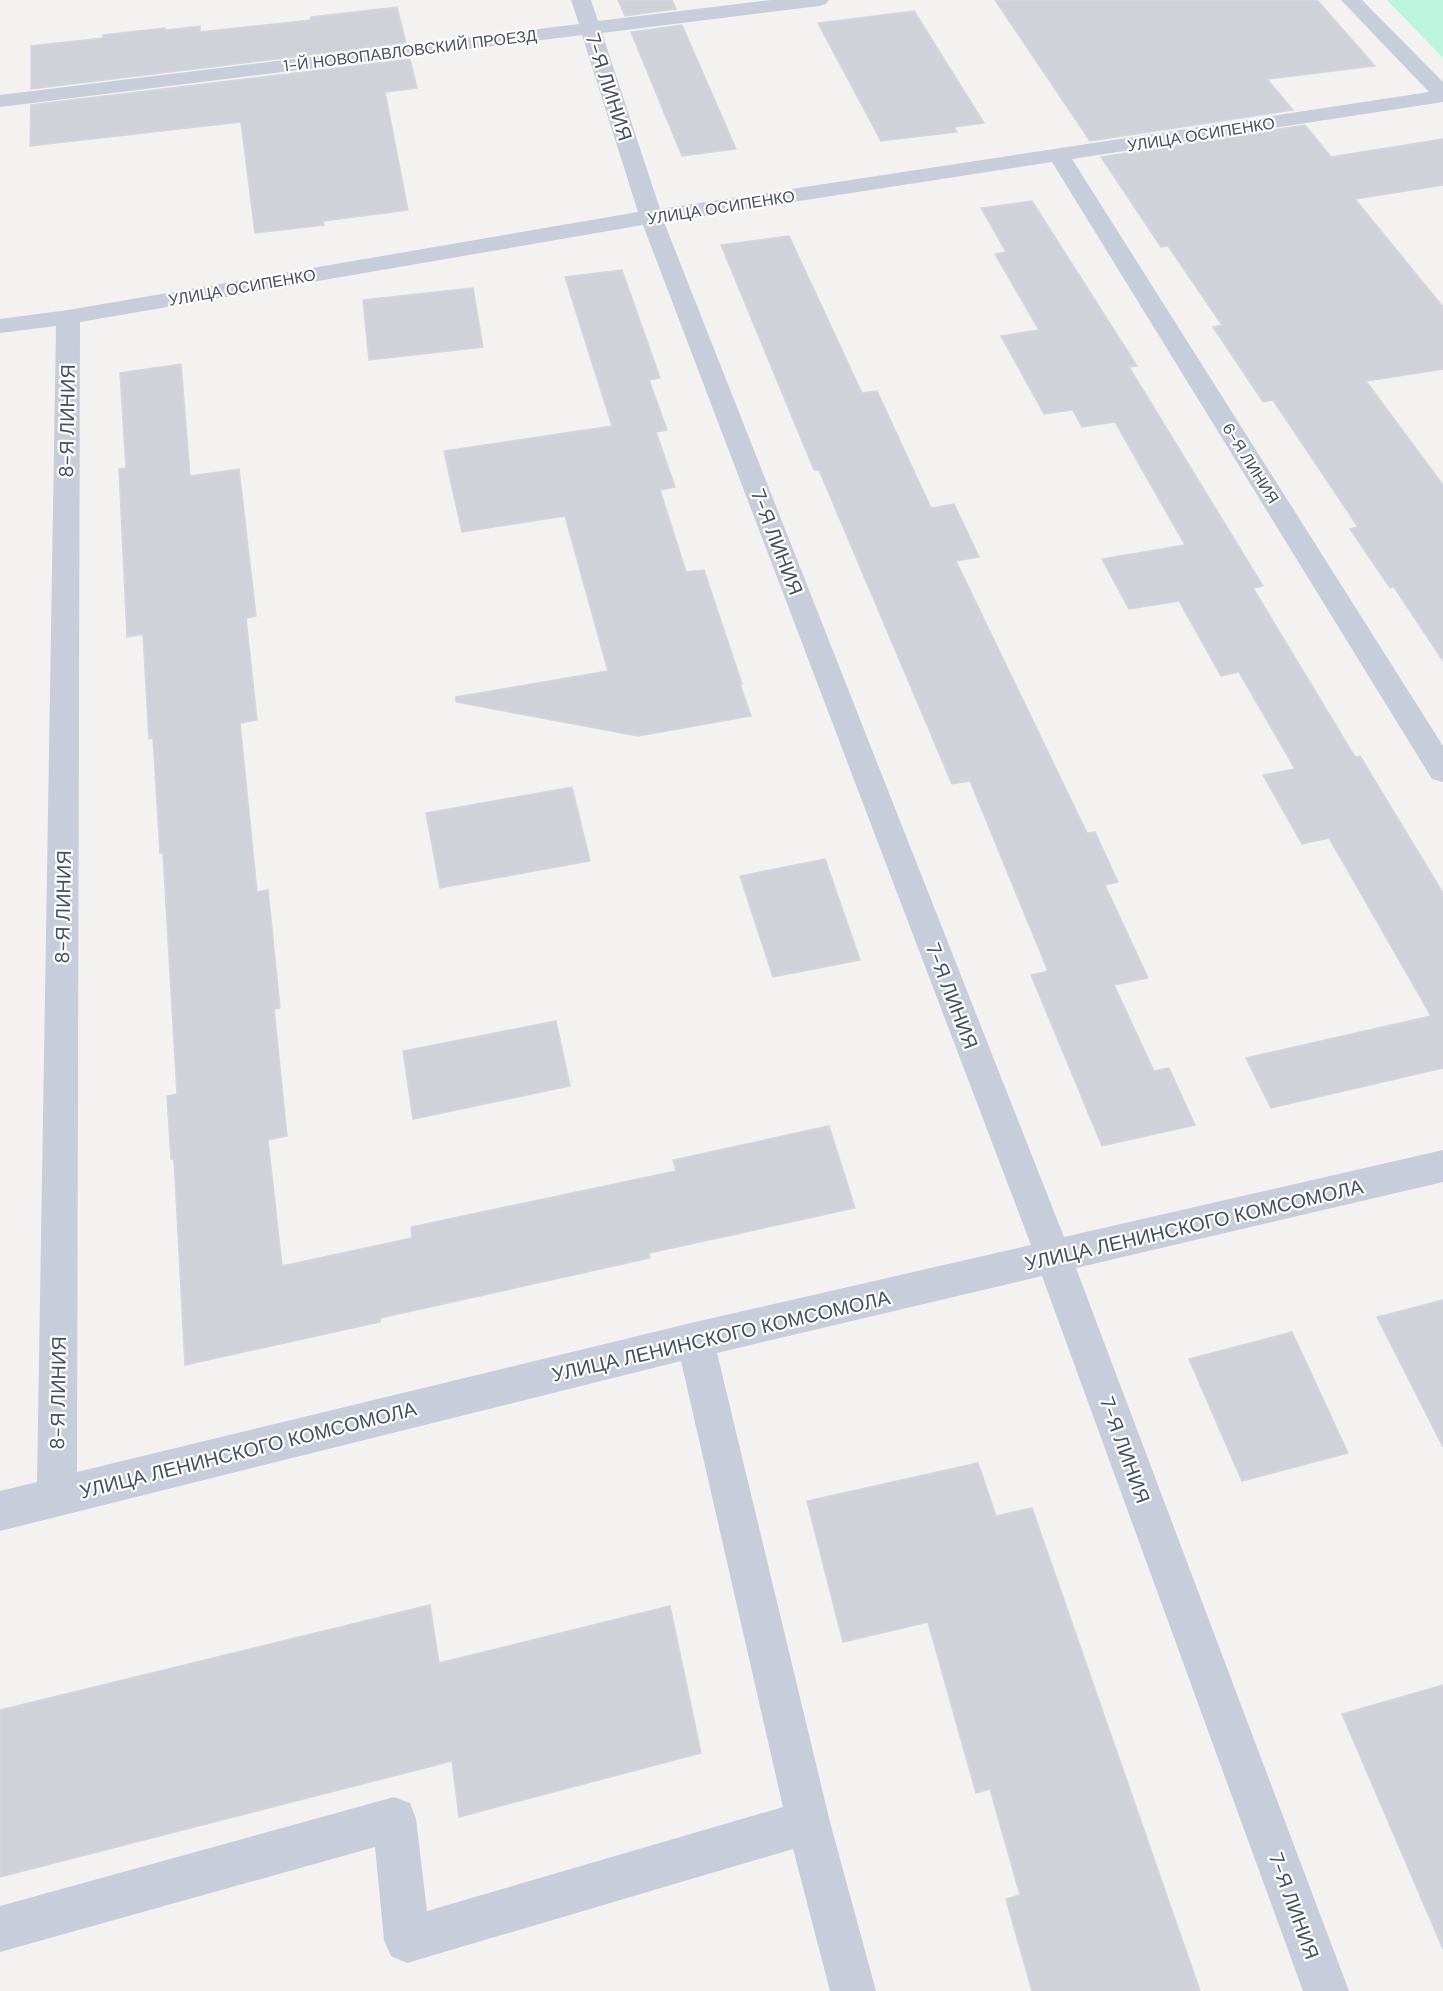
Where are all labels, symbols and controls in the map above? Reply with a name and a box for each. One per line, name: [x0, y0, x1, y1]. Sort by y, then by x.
street label: 1-Й НОВОПАВЛОВСКИЙ ПРОЕЗД: [282, 25, 538, 76]
street label: 7-Я ЛИНИЯ: [579, 30, 639, 144]
street label: УЛИЦА ОСИПЕНКО: [1126, 112, 1276, 157]
street label: УЛИЦА ОСИПЕНКО: [646, 185, 796, 230]
street label: УЛИЦА ОСИПЕНКО: [167, 264, 317, 311]
street label: 8-Я ЛИНИЯ: [53, 364, 81, 478]
street label: 6-Я ЛИНИЯ: [1218, 419, 1284, 507]
street label: 7-Я ЛИНИЯ: [745, 485, 809, 599]
street label: 8-Я ЛИНИЯ: [49, 850, 77, 964]
street label: 7-Я ЛИНИЯ: [920, 939, 984, 1053]
street label: УЛИЦА ЛЕНИНСКОГО КОМСОМОЛА: [1022, 1173, 1366, 1277]
street label: УЛИЦА ЛЕНИНСКОГО КОМСОМОЛА: [549, 1284, 893, 1388]
street label: 8-Я ЛИНИЯ: [44, 1336, 72, 1450]
street label: 7-Я ЛИНИЯ: [1094, 1393, 1156, 1507]
street label: УЛИЦА ЛЕНИНСКОГО КОМСОМОЛА: [77, 1395, 420, 1505]
street label: 7-Я ЛИНИЯ: [1263, 1849, 1325, 1963]

